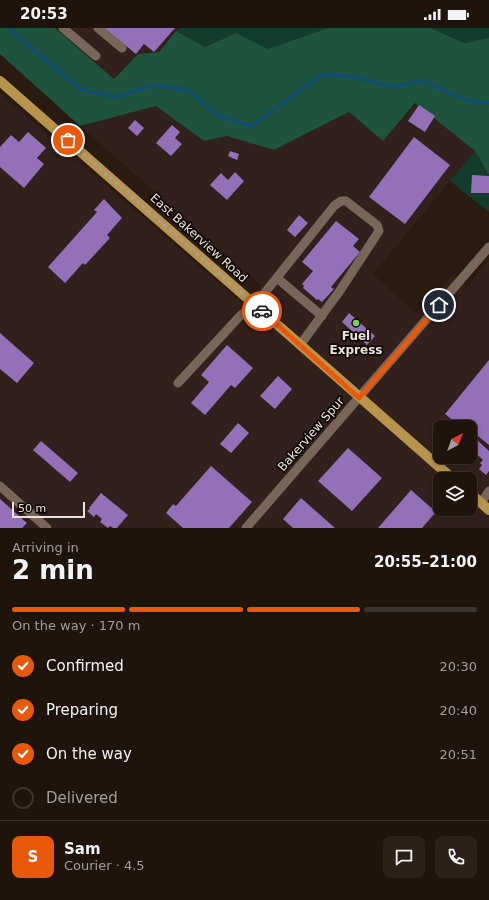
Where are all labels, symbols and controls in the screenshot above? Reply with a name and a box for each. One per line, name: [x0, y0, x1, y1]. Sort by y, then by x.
text: 20:53: [20, 5, 68, 23]
pin: [51, 123, 85, 157]
icon: bag: [57, 129, 79, 151]
street label: East Bakerview Road: [148, 191, 250, 285]
pin: [422, 288, 456, 322]
courier: [242, 291, 282, 331]
icon: home: [428, 294, 450, 316]
icon: car: [251, 300, 273, 322]
marker: Fuel Express: [351, 318, 361, 328]
place label: Fuel Express: [330, 329, 382, 357]
street label: Bakerview Spur: [275, 394, 347, 474]
north arrow: [433, 420, 477, 464]
map controls: [433, 420, 477, 516]
button: layers: [433, 472, 477, 516]
scale bar: [12, 500, 85, 519]
text: 50 m: [18, 502, 46, 515]
text: Arriving in: [12, 540, 79, 555]
text: 20:55–21:00: [374, 553, 477, 571]
text: 2 min: [12, 555, 94, 585]
text: On the way · 170 m: [12, 618, 140, 633]
icon: check: [12, 655, 34, 677]
text: Confirmed: [46, 657, 124, 675]
text: 20:30: [440, 659, 477, 674]
icon: check: [12, 699, 34, 721]
text: Preparing: [46, 701, 118, 719]
text: 20:40: [440, 703, 477, 718]
icon: check: [12, 743, 34, 765]
text: On the way: [46, 745, 132, 763]
text: 20:51: [440, 747, 477, 762]
text: Delivered: [46, 789, 118, 807]
button: chat: [383, 836, 425, 878]
button: phone: [435, 836, 477, 878]
text: Sam: [64, 840, 101, 858]
text: S: [28, 848, 38, 866]
text: Courier · 4.5: [64, 858, 145, 873]

